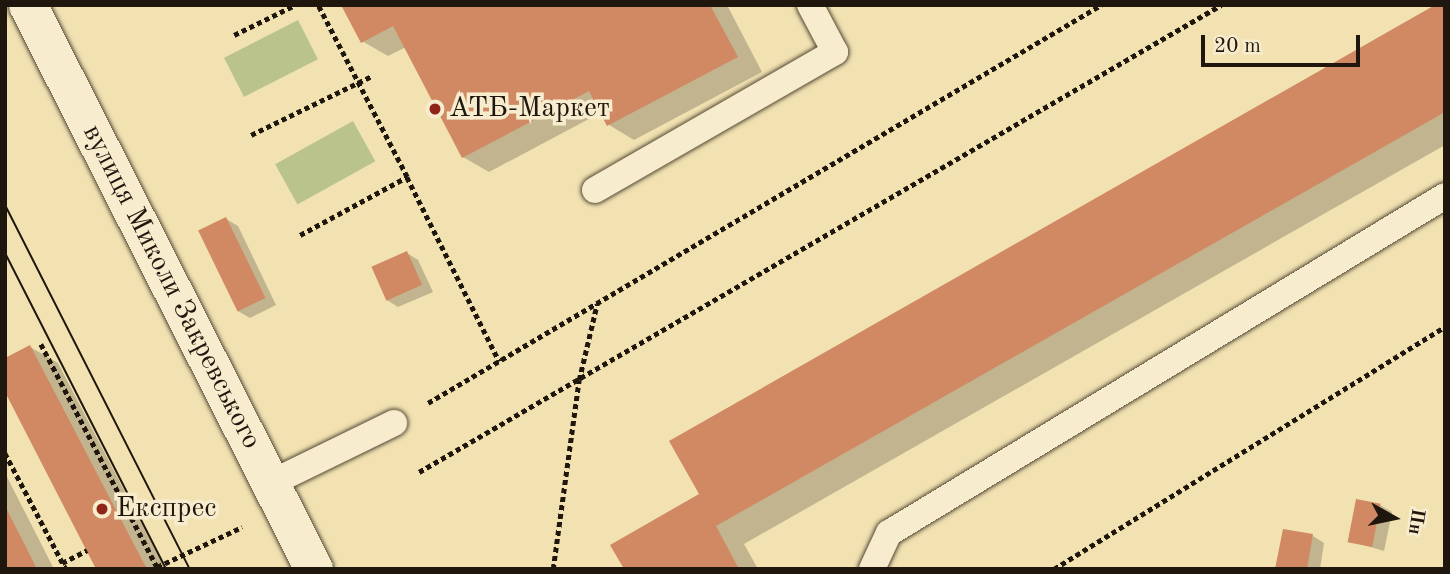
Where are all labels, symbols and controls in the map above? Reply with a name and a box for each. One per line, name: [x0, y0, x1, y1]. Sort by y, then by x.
scale bar: [1205, 21, 1364, 65]
text: 20 m: [1214, 36, 1261, 57]
place label: АТБ-Маркет: [449, 92, 610, 126]
marker: АТБ-Маркет: [427, 101, 443, 117]
street label: вулиця Миколи Закревського: [74, 119, 268, 455]
north arrow: [1359, 483, 1429, 553]
place label: Експрес: [116, 492, 217, 526]
marker: Експрес: [94, 501, 110, 517]
text: Пн: [1404, 507, 1427, 536]

